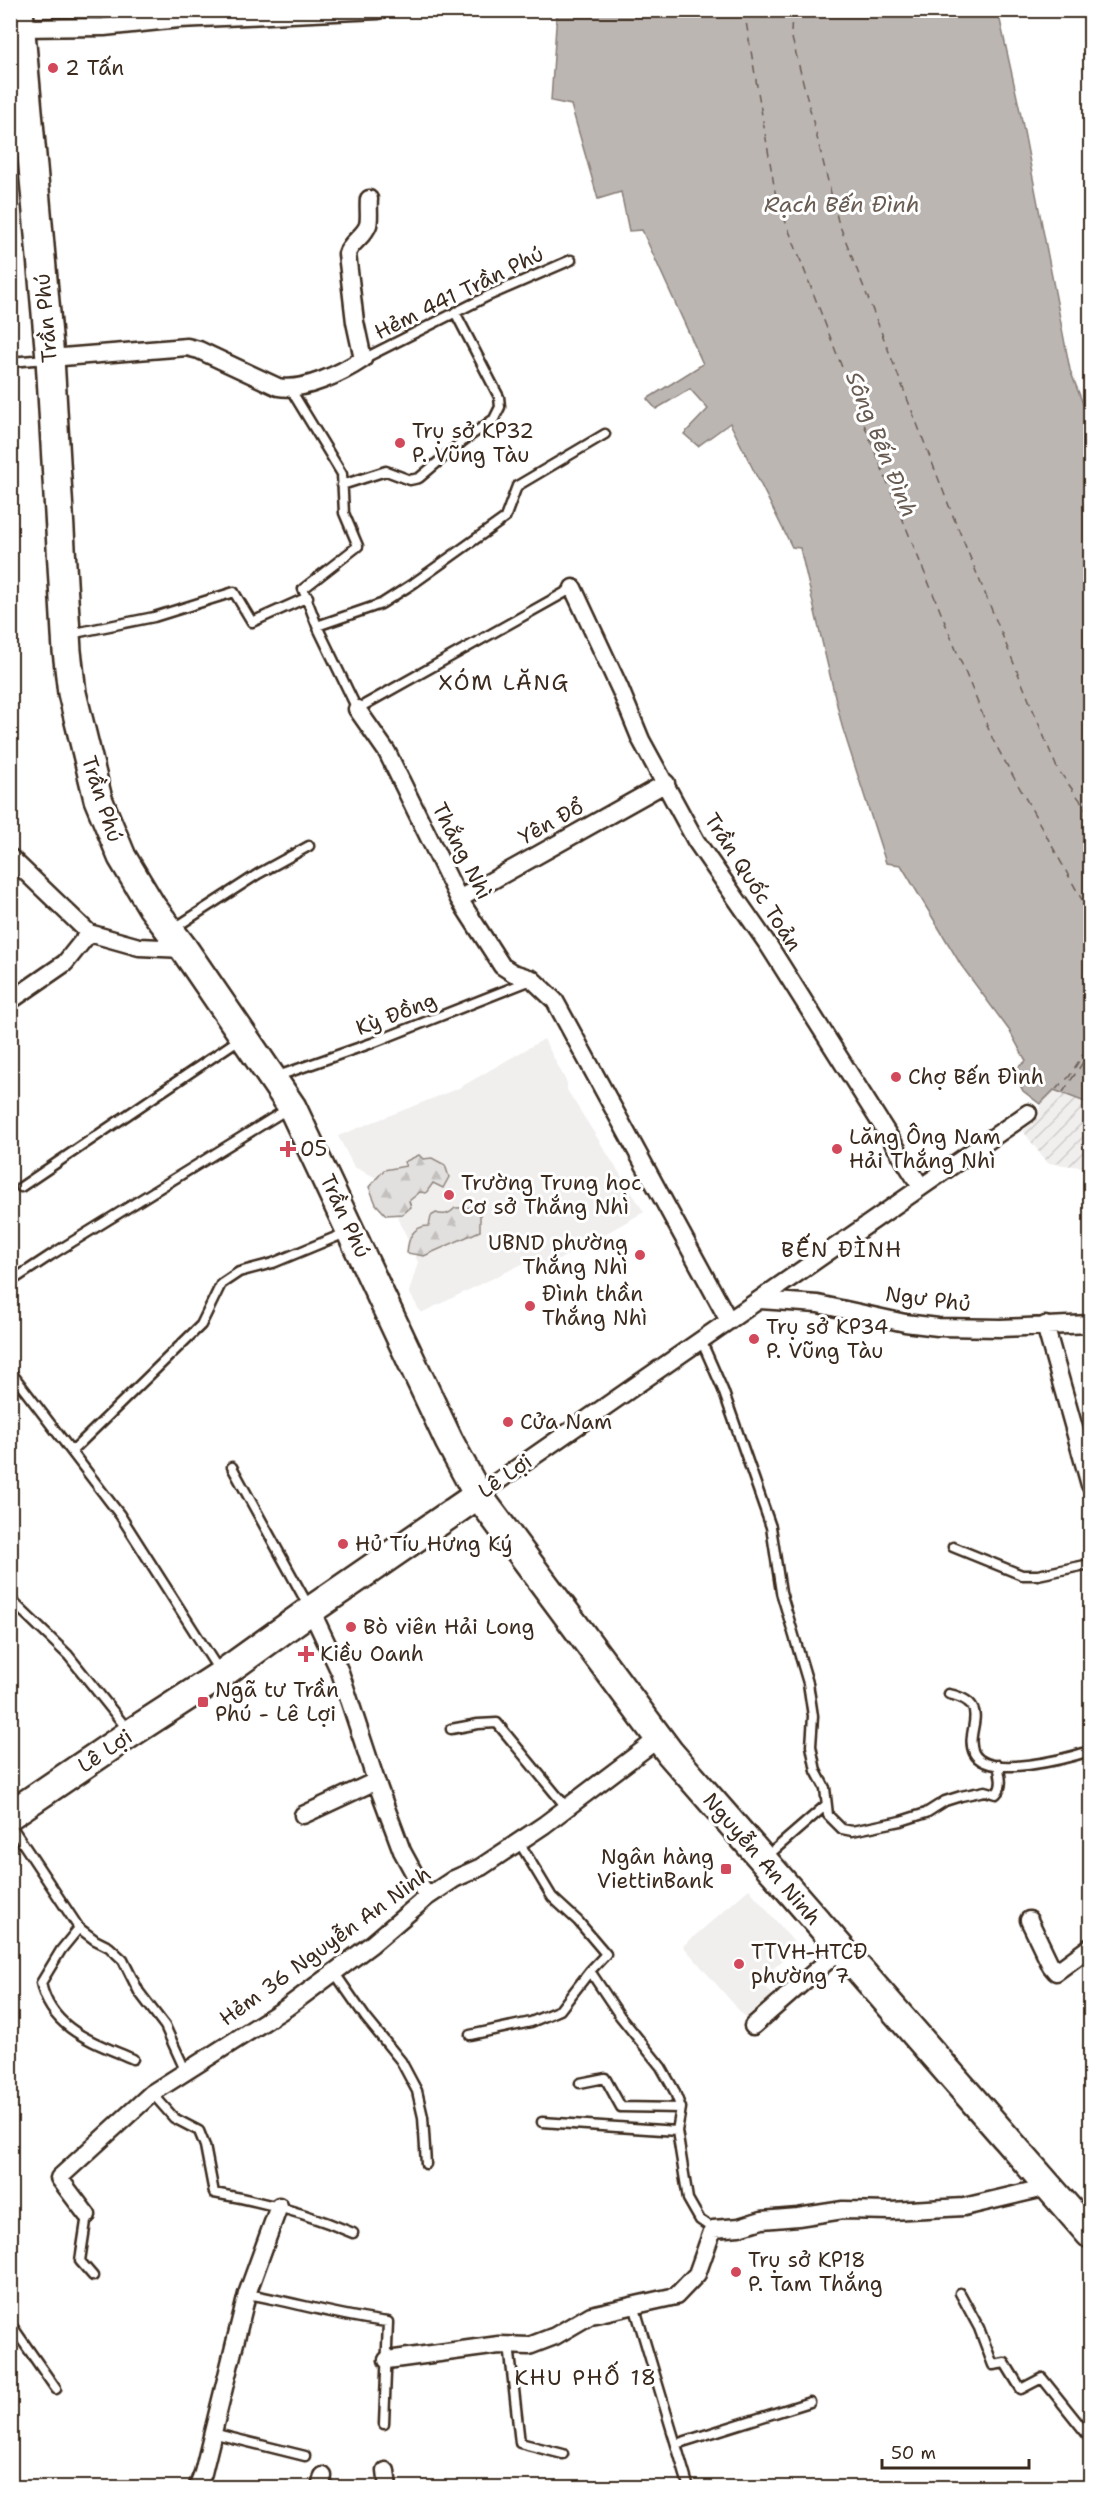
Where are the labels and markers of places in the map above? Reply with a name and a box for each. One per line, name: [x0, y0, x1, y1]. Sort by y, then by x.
place label: 2 Tấn: [65, 54, 124, 82]
marker: 2 Tấn: [46, 61, 60, 75]
place label: Trụ sở KP32 P. Vũng Tàu: [412, 417, 534, 469]
marker: Trụ sở KP32 P. Vũng Tàu: [393, 436, 407, 450]
place label: Chợ Bến Đình: [908, 1063, 1044, 1091]
marker: Chợ Bến Đình: [889, 1070, 903, 1084]
place label: Lăng Ông Nam Hải Thắng Nhì: [849, 1122, 1001, 1175]
place label: 05: [300, 1135, 327, 1163]
marker: 05: [281, 1142, 295, 1156]
marker: Lăng Ông Nam Hải Thắng Nhì: [830, 1142, 844, 1156]
place label: Trường Trung học Cơ sở Thắng Nhì: [461, 1169, 641, 1221]
marker: Trường Trung học Cơ sở Thắng Nhì: [442, 1188, 456, 1202]
place label: UBND phường Thắng Nhì: [488, 1229, 628, 1281]
marker: UBND phường Thắng Nhì: [633, 1248, 647, 1262]
place label: Đình thần Thắng Nhì: [542, 1280, 647, 1332]
marker: Đình thần Thắng Nhì: [523, 1299, 537, 1313]
place label: Trụ sở KP34 P. Vũng Tàu: [766, 1313, 889, 1365]
marker: Trụ sở KP34 P. Vũng Tàu: [747, 1332, 761, 1346]
place label: Cửa Nam: [520, 1408, 612, 1436]
marker: Cửa Nam: [501, 1415, 515, 1429]
place label: Hủ Tíu Hưng Ký: [355, 1530, 513, 1558]
marker: Hủ Tíu Hưng Ký: [336, 1537, 350, 1551]
place label: Bò viên Hải Long: [363, 1613, 534, 1641]
marker: Bò viên Hải Long: [344, 1620, 358, 1634]
place label: Kiều Oanh: [320, 1640, 424, 1668]
marker: Kiều Oanh: [297, 1645, 315, 1663]
place label: Ngã tư Trần Phú - Lê Lợi: [215, 1676, 339, 1728]
marker: Ngã tư Trần Phú - Lê Lợi: [196, 1695, 210, 1709]
place label: Ngân hàng ViettinBank: [597, 1843, 714, 1895]
marker: Ngân hàng ViettinBank: [719, 1862, 733, 1876]
place label: TTVH-HTCĐ phường 7: [751, 1938, 867, 1990]
marker: TTVH-HTCĐ phường 7: [732, 1957, 746, 1971]
place label: Trụ sở KP18 P. Tam Thắng: [748, 2246, 883, 2298]
marker: Trụ sở KP18 P. Tam Thắng: [729, 2265, 743, 2279]

